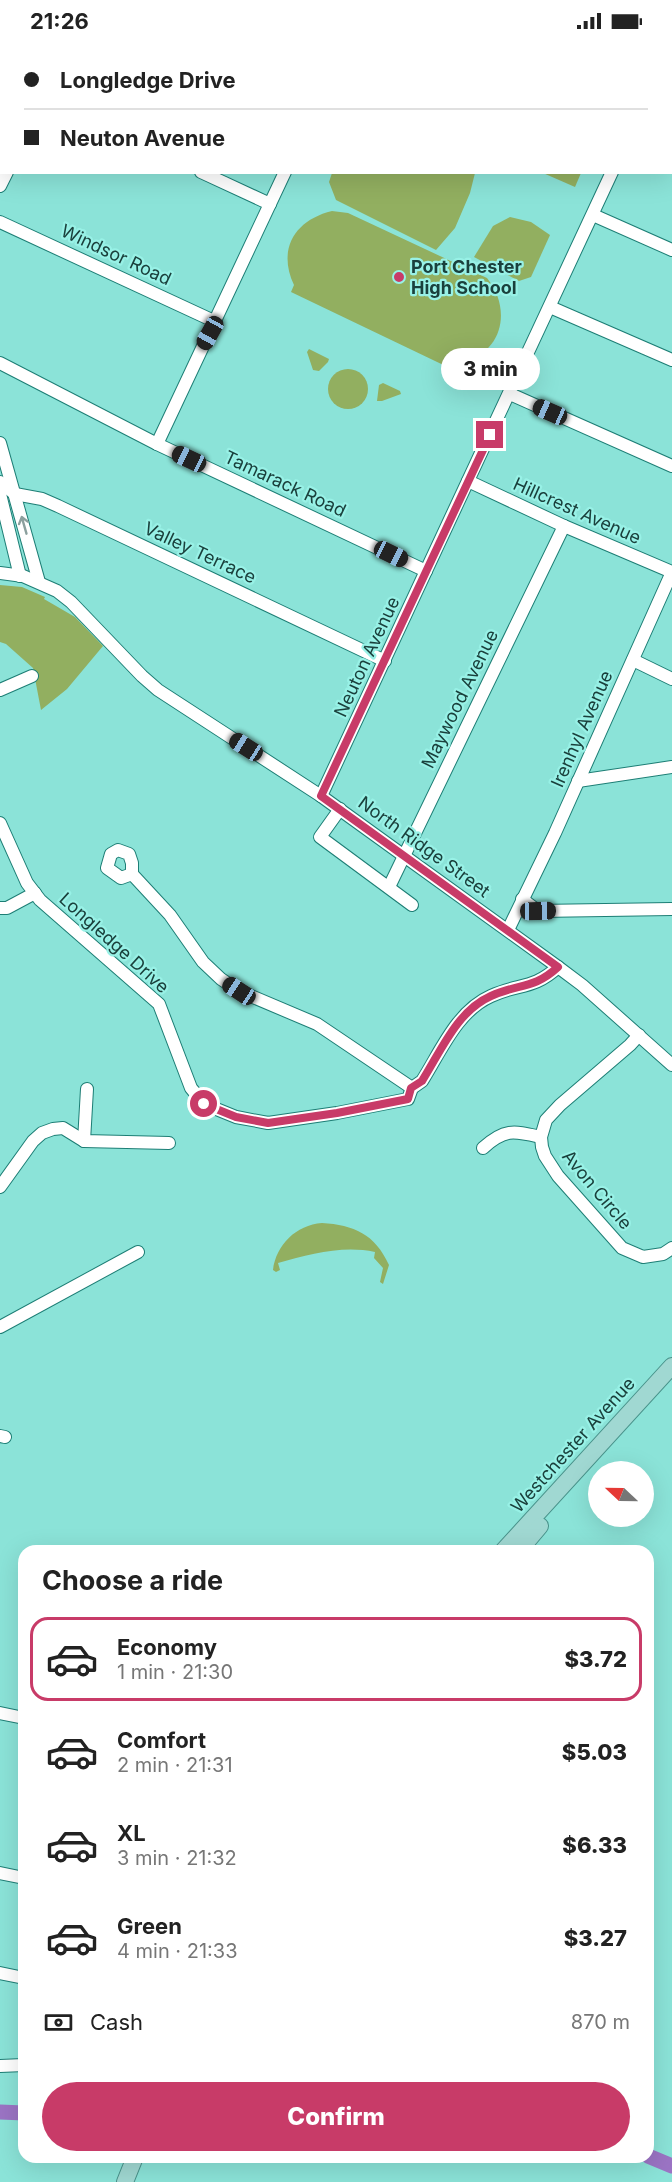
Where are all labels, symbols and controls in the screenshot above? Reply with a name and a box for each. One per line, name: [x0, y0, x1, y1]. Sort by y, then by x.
text: 21:26: [30, 8, 89, 34]
text: Longledge Drive: [60, 67, 236, 93]
text: Neuton Avenue: [60, 125, 225, 151]
street label: Windsor Road: [58, 220, 175, 289]
place label: Port Chester High School: [411, 256, 522, 298]
marker: Port Chester High School: [392, 270, 406, 284]
car: [193, 313, 227, 353]
callout: 3 min: [440, 348, 540, 390]
text: 3 min: [463, 357, 518, 381]
car: [530, 396, 570, 428]
route end: [476, 421, 503, 448]
car: [169, 443, 209, 475]
street label: Tamarack Road: [221, 446, 349, 521]
street label: Hillcrest Avenue: [510, 473, 644, 548]
one-way arrow: [18, 516, 29, 535]
street label: Valley Terrace: [141, 517, 260, 588]
car: [371, 538, 411, 570]
street label: Neuton Avenue: [330, 593, 404, 720]
street label: Maywood Avenue: [417, 626, 502, 771]
street label: Irenhyl Avenue: [546, 667, 617, 790]
car: [226, 730, 266, 764]
street label: North Ridge Street: [354, 792, 494, 901]
street label: Longledge Drive: [55, 888, 173, 997]
car: [520, 902, 556, 920]
car: [219, 974, 259, 1008]
route start: [190, 1090, 217, 1117]
street label: Avon Circle: [558, 1146, 636, 1233]
street label: Westchester Avenue: [506, 1373, 639, 1517]
north arrow: [588, 1461, 654, 1527]
map controls: [588, 1461, 654, 1527]
text: Choose a ride: [42, 1564, 223, 1597]
icon: car: [45, 1632, 99, 1686]
text: Economy: [117, 1634, 217, 1660]
text: $3.72: [564, 1646, 627, 1672]
text: 1 min · 21:30: [117, 1660, 233, 1684]
icon: car: [45, 1725, 99, 1779]
text: Comfort: [117, 1727, 206, 1753]
text: $5.03: [562, 1739, 627, 1765]
text: 2 min · 21:31: [117, 1753, 233, 1777]
icon: car: [45, 1818, 99, 1872]
text: XL: [117, 1820, 146, 1846]
text: $6.33: [562, 1832, 627, 1858]
text: 3 min · 21:32: [117, 1846, 237, 1870]
icon: car: [45, 1911, 99, 1965]
text: Green: [117, 1913, 182, 1939]
text: $3.27: [564, 1925, 627, 1951]
text: 4 min · 21:33: [117, 1939, 238, 1963]
icon: cash: [42, 2006, 75, 2039]
text: Cash: [90, 2009, 143, 2035]
text: 870 m: [571, 2010, 630, 2034]
button: Confirm: [42, 2082, 630, 2151]

